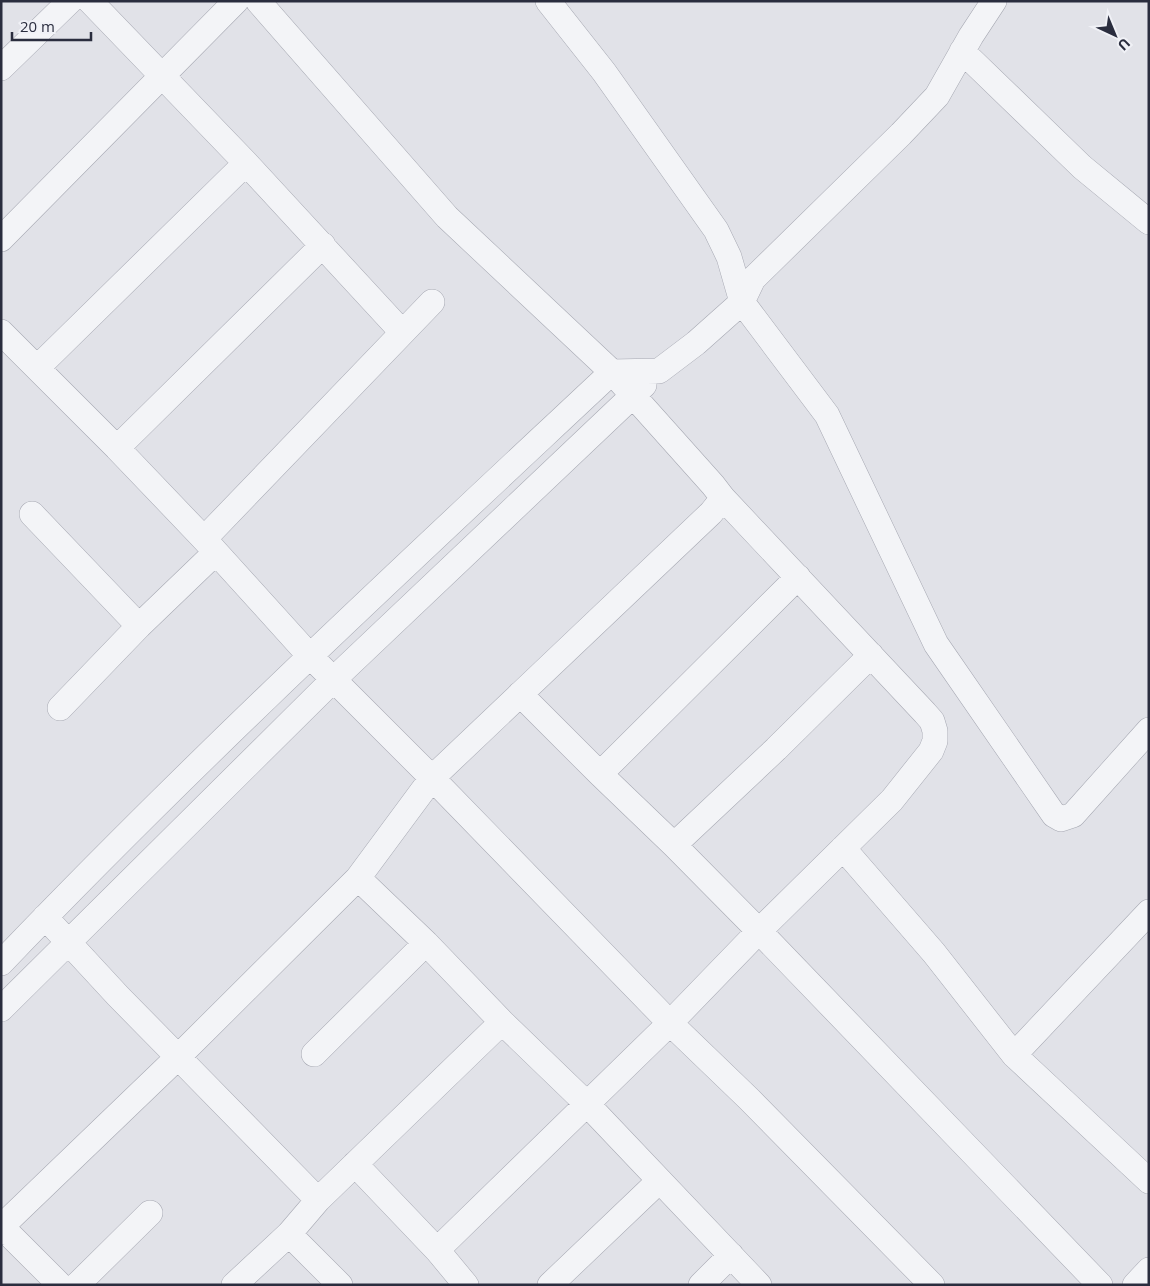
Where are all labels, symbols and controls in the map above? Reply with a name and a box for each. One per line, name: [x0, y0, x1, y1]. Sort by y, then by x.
scale bar: [12, 10, 91, 42]
north arrow: [1090, 10, 1140, 60]
text: 20 m: [20, 16, 55, 36]
text: U: [1114, 34, 1135, 55]

